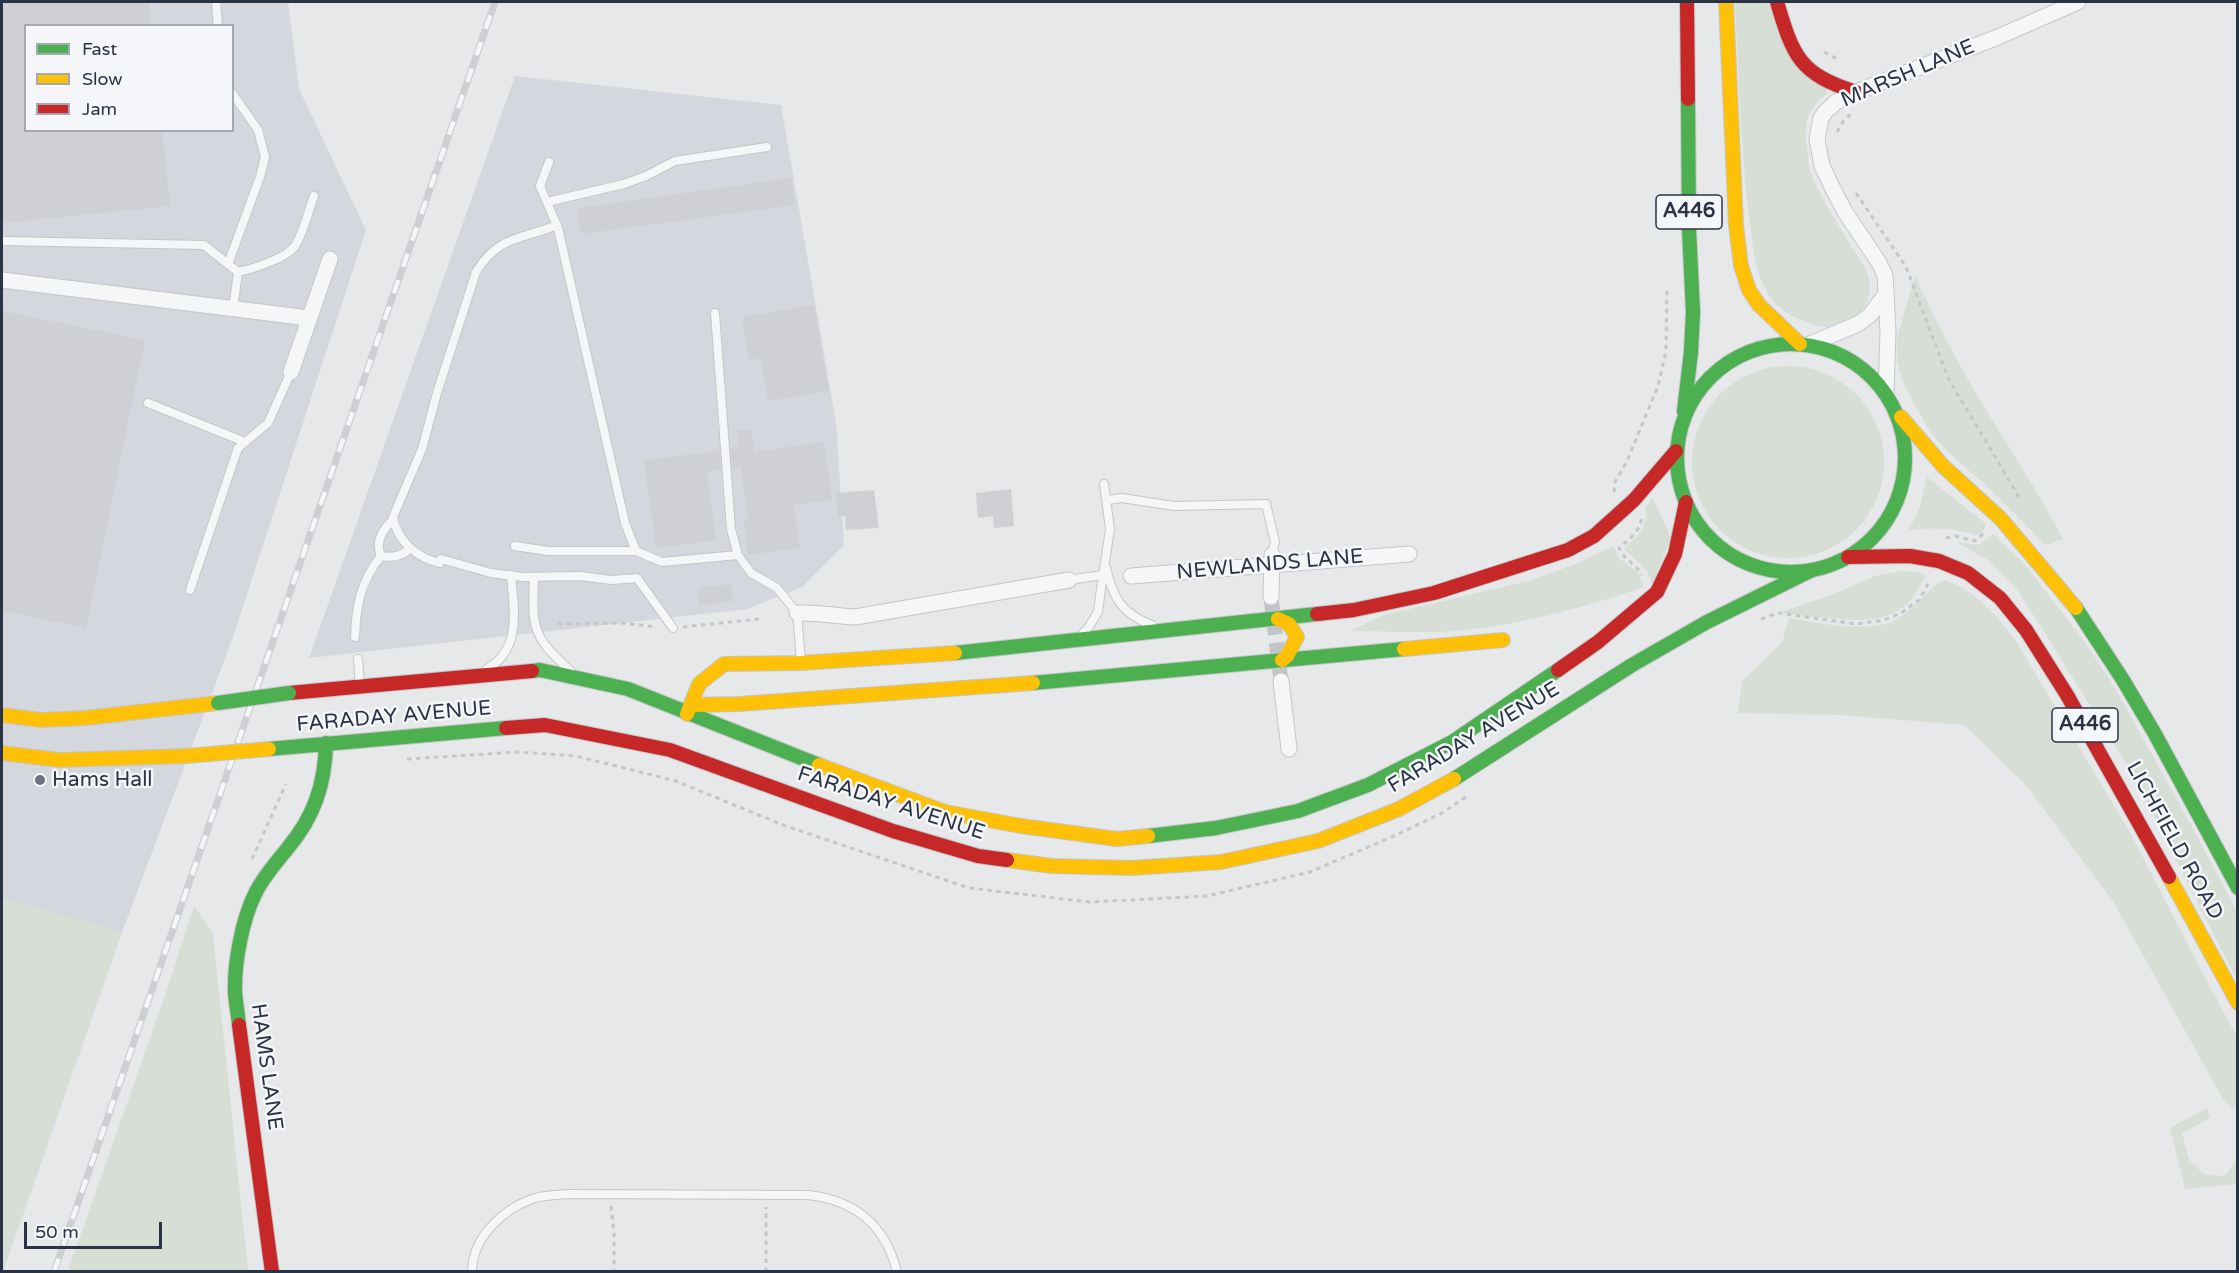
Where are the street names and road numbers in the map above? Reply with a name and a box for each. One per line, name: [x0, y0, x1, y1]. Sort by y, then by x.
street label: MARSH LANE: [1837, 35, 1979, 113]
road number: A446: [1656, 195, 1722, 229]
street label: NEWLANDS LANE: [1176, 544, 1364, 586]
street label: FARADAY AVENUE: [1384, 677, 1564, 799]
street label: FARADAY AVENUE: [295, 696, 493, 738]
road number: A446: [2052, 708, 2118, 742]
street label: LICHFIELD ROAD: [2120, 757, 2228, 925]
street label: FARADAY AVENUE: [794, 762, 988, 846]
street label: HAMS LANE: [245, 1002, 287, 1132]

